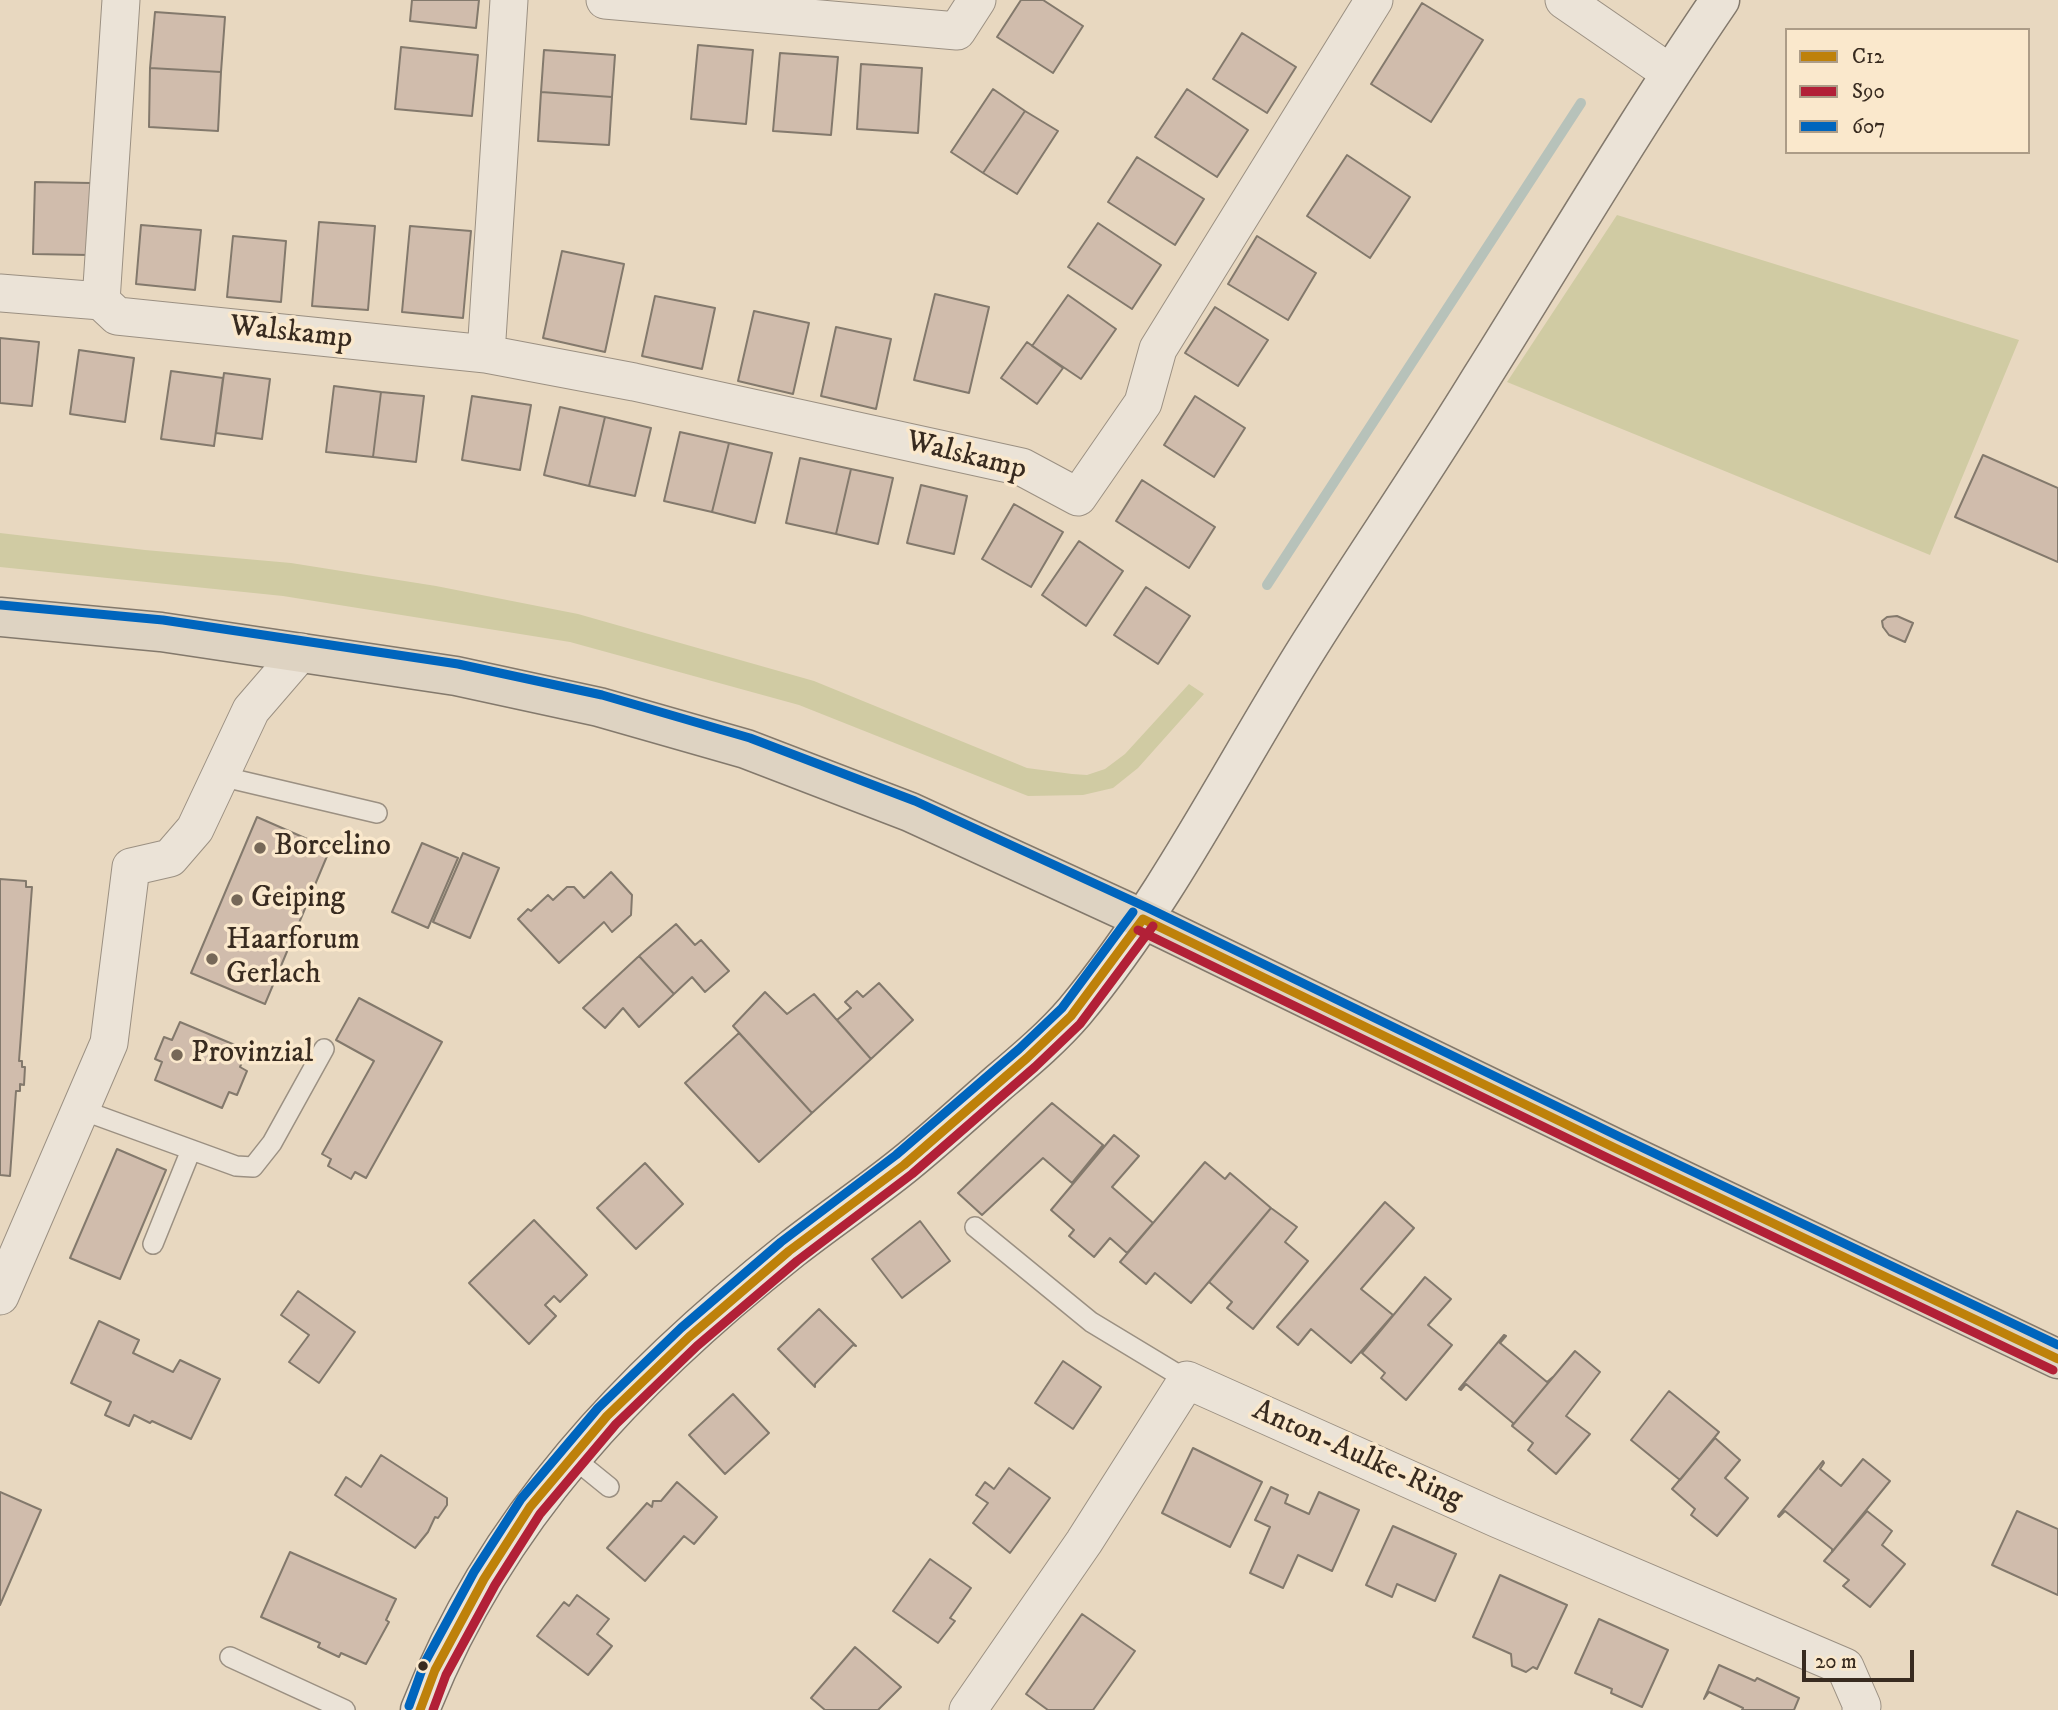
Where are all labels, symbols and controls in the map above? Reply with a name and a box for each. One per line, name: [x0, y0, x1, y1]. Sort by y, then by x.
legend: [1785, 28, 2030, 154]
text: C12: [1852, 44, 1884, 70]
text: S90: [1852, 79, 1885, 105]
text: 607: [1852, 114, 1885, 140]
street label: Walskamp: [228, 310, 354, 358]
street label: Walskamp: [902, 425, 1030, 489]
place label: Borcelino: [274, 830, 391, 866]
marker: Borcelino: [252, 840, 268, 856]
place label: Geiping: [251, 882, 345, 918]
marker: Geiping: [229, 892, 245, 908]
place label: Haarforum Gerlach: [226, 924, 360, 995]
marker: Haarforum Gerlach: [204, 951, 220, 967]
place label: Provinzial: [191, 1037, 313, 1073]
marker: Provinzial: [169, 1047, 185, 1063]
street label: Anton-Aulke-Ring: [1246, 1394, 1468, 1518]
scale bar: [1806, 1636, 1918, 1680]
text: 20 m: [1815, 1649, 1857, 1675]
unlabelled marker: [416, 1659, 430, 1673]

